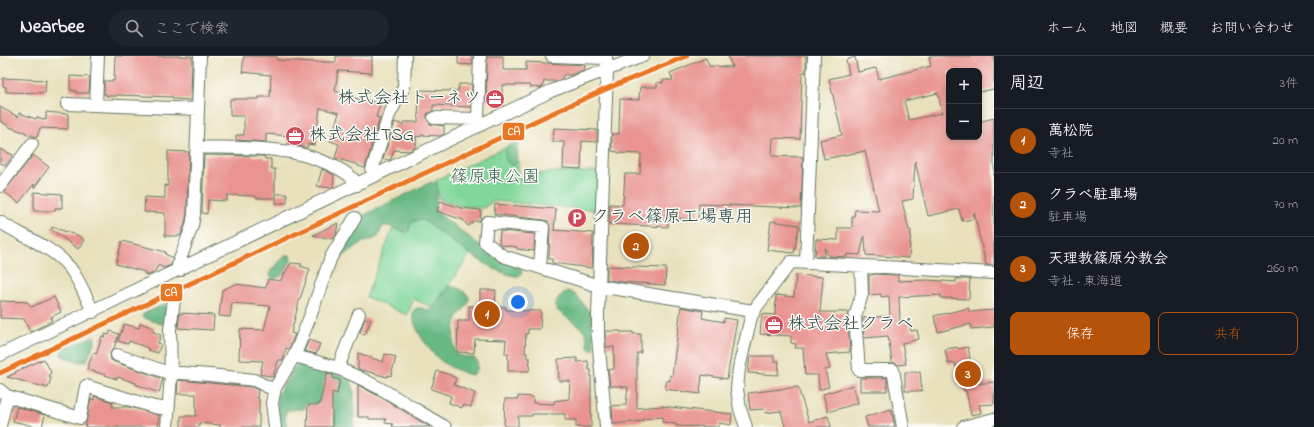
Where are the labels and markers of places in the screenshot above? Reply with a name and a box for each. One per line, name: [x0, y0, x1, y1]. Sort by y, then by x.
place label: 株式会社トーネツ: [338, 86, 481, 112]
office icon: 株式会社トーネツ: [484, 88, 506, 110]
place label: 株式会社TSG: [309, 123, 414, 149]
office icon: 株式会社TSG: [284, 125, 306, 147]
place label: クラベ篠原工場専用: [591, 205, 753, 231]
parking icon: クラベ篠原工場専用: [566, 207, 588, 229]
pin: 2: [623, 231, 649, 261]
pin: 1: [474, 299, 500, 329]
place label: 株式会社クラベ: [788, 312, 914, 338]
office icon: 株式会社クラベ: [763, 314, 785, 336]
pin: 3: [955, 359, 981, 389]

